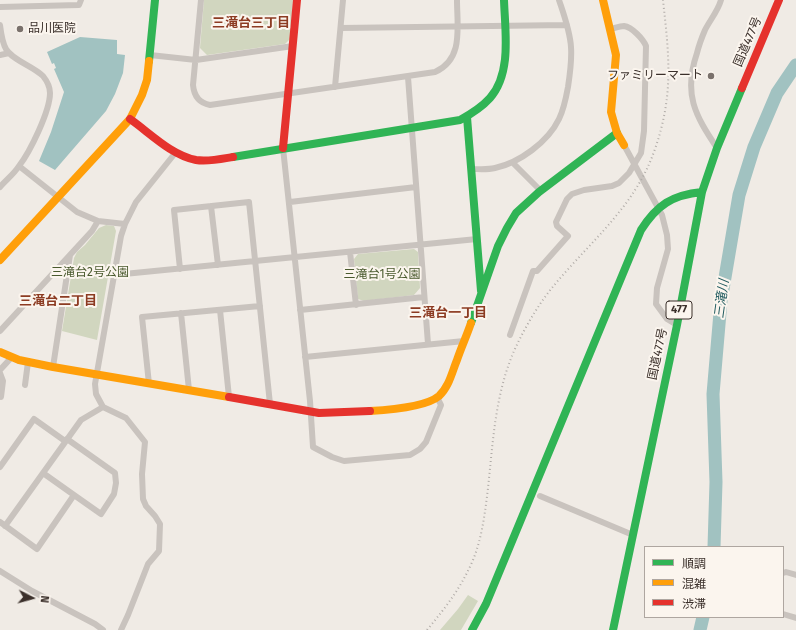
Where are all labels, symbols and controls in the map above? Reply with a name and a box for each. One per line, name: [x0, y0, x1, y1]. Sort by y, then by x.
district label: 三滝台三丁目: [212, 15, 290, 31]
street label: 国道477号: [731, 15, 765, 69]
place label: 品川医院: [28, 22, 76, 36]
marker: 品川医院: [15, 24, 25, 34]
place label: ファミリーマート: [607, 69, 703, 83]
marker: ファミリーマート: [706, 71, 716, 81]
park label: 三滝台2号公園: [51, 266, 129, 280]
park label: 三滝台1号公園: [343, 268, 421, 282]
water label: 三滝川: [712, 279, 732, 319]
district label: 三滝台二丁目: [19, 293, 97, 309]
road number: 477: [666, 301, 692, 319]
district label: 三滝台一丁目: [409, 305, 487, 321]
street label: 国道477号: [645, 327, 671, 381]
legend: [644, 546, 784, 618]
text: 順調: [682, 557, 706, 571]
text: 混雑: [682, 577, 706, 591]
north arrow: [12, 578, 52, 618]
text: N: [38, 595, 51, 604]
text: 渋滞: [682, 597, 706, 611]

